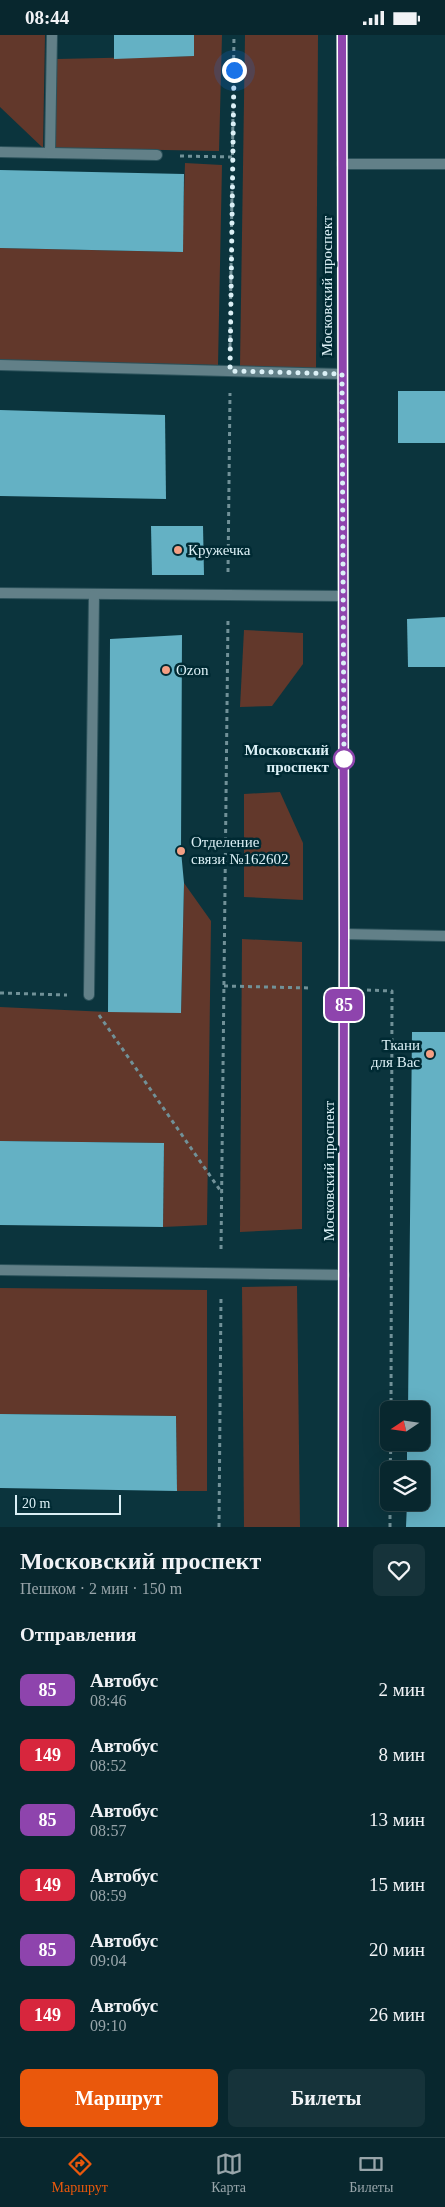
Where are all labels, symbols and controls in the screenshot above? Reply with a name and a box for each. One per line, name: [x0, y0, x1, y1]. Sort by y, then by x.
text: 08:44: [25, 7, 69, 28]
your location: [222, 58, 247, 83]
street label: Московский проспект: [319, 215, 335, 356]
place label: Кружечка: [188, 542, 251, 558]
marker: Кружечка: [172, 544, 184, 556]
place label: Ozon: [176, 662, 209, 678]
marker: Ozon: [160, 664, 172, 676]
place label: Московский проспект: [244, 742, 330, 775]
marker: Московский проспект: [333, 748, 355, 770]
place label: Отделение связи №162602: [191, 834, 288, 867]
marker: Отделение связи №162602: [175, 845, 187, 857]
line badge: 85: [322, 989, 366, 1021]
text: 85: [335, 995, 353, 1015]
place label: Ткани для Вас: [371, 1037, 420, 1070]
marker: Ткани для Вас: [424, 1048, 436, 1060]
street label: Московский проспект: [321, 1100, 337, 1241]
north arrow: [380, 1401, 430, 1451]
map controls: [380, 1401, 430, 1511]
button: layers: [380, 1461, 430, 1511]
scale bar: [15, 1492, 121, 1515]
text: 20 m: [22, 1496, 50, 1511]
button: heart: [373, 1544, 425, 1596]
text: Московский проспект: [20, 1548, 261, 1574]
text: Пешком · 2 мин · 150 m: [20, 1580, 182, 1597]
text: Отправления: [20, 1624, 136, 1645]
text: Автобус: [90, 1670, 158, 1691]
text: 2 мин: [378, 1679, 425, 1700]
text: 85: [39, 1680, 57, 1700]
text: 08:46: [90, 1692, 126, 1709]
text: Автобус: [90, 1735, 158, 1756]
text: 8 мин: [378, 1744, 425, 1765]
text: 149: [34, 1745, 61, 1765]
text: 08:52: [90, 1757, 126, 1774]
text: Автобус: [90, 1800, 158, 1821]
text: 13 мин: [369, 1809, 425, 1830]
text: 85: [39, 1810, 57, 1830]
text: 08:57: [90, 1822, 126, 1839]
text: Автобус: [90, 1865, 158, 1886]
text: 15 мин: [369, 1874, 425, 1895]
text: 149: [34, 1875, 61, 1895]
text: 08:59: [90, 1887, 126, 1904]
text: Автобус: [90, 1930, 158, 1951]
text: 20 мин: [369, 1939, 425, 1960]
text: 85: [39, 1940, 57, 1960]
text: 09:04: [90, 1952, 126, 1969]
text: Автобус: [90, 1995, 158, 2016]
text: 26 мин: [369, 2004, 425, 2025]
text: 149: [34, 2005, 61, 2025]
text: 09:10: [90, 2017, 126, 2034]
button: Маршрут: [20, 2069, 218, 2127]
button: Билеты: [228, 2069, 425, 2127]
tab: Маршрут: [52, 2150, 108, 2196]
tab: Карта: [211, 2150, 246, 2196]
tab: Билеты: [349, 2150, 393, 2196]

